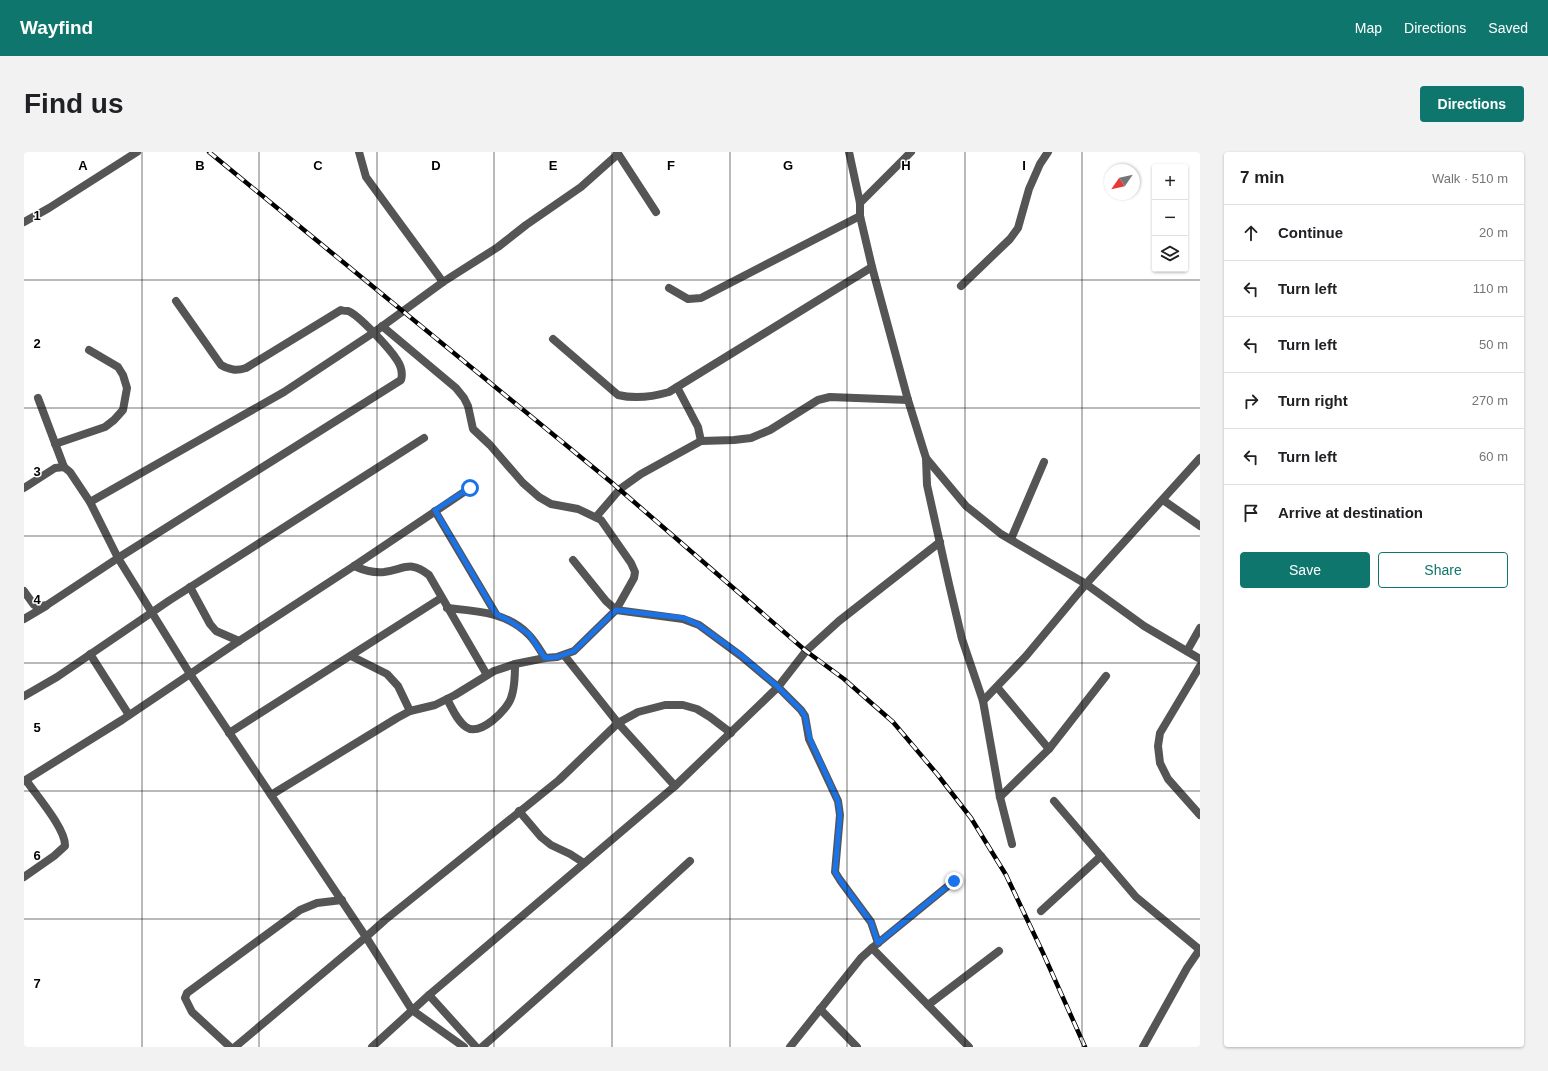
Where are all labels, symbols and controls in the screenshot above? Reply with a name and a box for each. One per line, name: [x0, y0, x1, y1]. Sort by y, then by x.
text: Wayfind: [20, 17, 93, 38]
text: Map: [1355, 20, 1382, 36]
text: Directions: [1404, 20, 1466, 36]
text: Saved: [1488, 20, 1528, 36]
button: Directions: [1420, 86, 1524, 122]
text: Find us: [24, 88, 124, 119]
text: A: [78, 158, 88, 173]
text: B: [195, 158, 205, 173]
text: C: [313, 158, 323, 173]
text: D: [431, 158, 441, 173]
text: E: [549, 158, 558, 173]
text: F: [667, 158, 675, 173]
text: G: [783, 158, 793, 173]
text: H: [901, 158, 911, 173]
text: I: [1022, 158, 1026, 173]
north arrow: [1104, 164, 1140, 200]
map controls: [1152, 164, 1188, 272]
button: +: [1152, 164, 1188, 200]
text: 7 min: [1240, 168, 1284, 187]
text: Walk · 510 m: [1432, 171, 1508, 186]
button: −: [1152, 200, 1188, 236]
text: 1: [33, 208, 41, 223]
icon: ahead: [1240, 222, 1262, 244]
text: Continue: [1278, 224, 1343, 241]
text: 20 m: [1479, 225, 1508, 240]
button: layers: [1152, 236, 1188, 272]
icon: left: [1240, 278, 1262, 300]
text: Turn left: [1278, 280, 1337, 297]
text: 110 m: [1473, 281, 1508, 296]
icon: left: [1240, 334, 1262, 356]
text: 2: [33, 336, 41, 351]
text: Turn left: [1278, 336, 1337, 353]
text: 50 m: [1479, 337, 1508, 352]
icon: right: [1240, 390, 1262, 412]
text: Turn right: [1278, 392, 1348, 409]
text: 270 m: [1472, 393, 1508, 408]
icon: left: [1240, 446, 1262, 468]
text: Turn left: [1278, 448, 1337, 465]
text: 60 m: [1479, 449, 1508, 464]
text: 3: [33, 464, 41, 479]
route start: [461, 479, 479, 497]
icon: arrive: [1240, 502, 1262, 524]
text: Arrive at destination: [1278, 504, 1423, 521]
button: Save: [1240, 552, 1370, 588]
button: Share: [1378, 552, 1508, 588]
text: 4: [33, 592, 41, 607]
text: 5: [33, 720, 41, 735]
text: 6: [33, 848, 41, 863]
route end: [945, 872, 963, 890]
text: 7: [33, 976, 41, 991]

